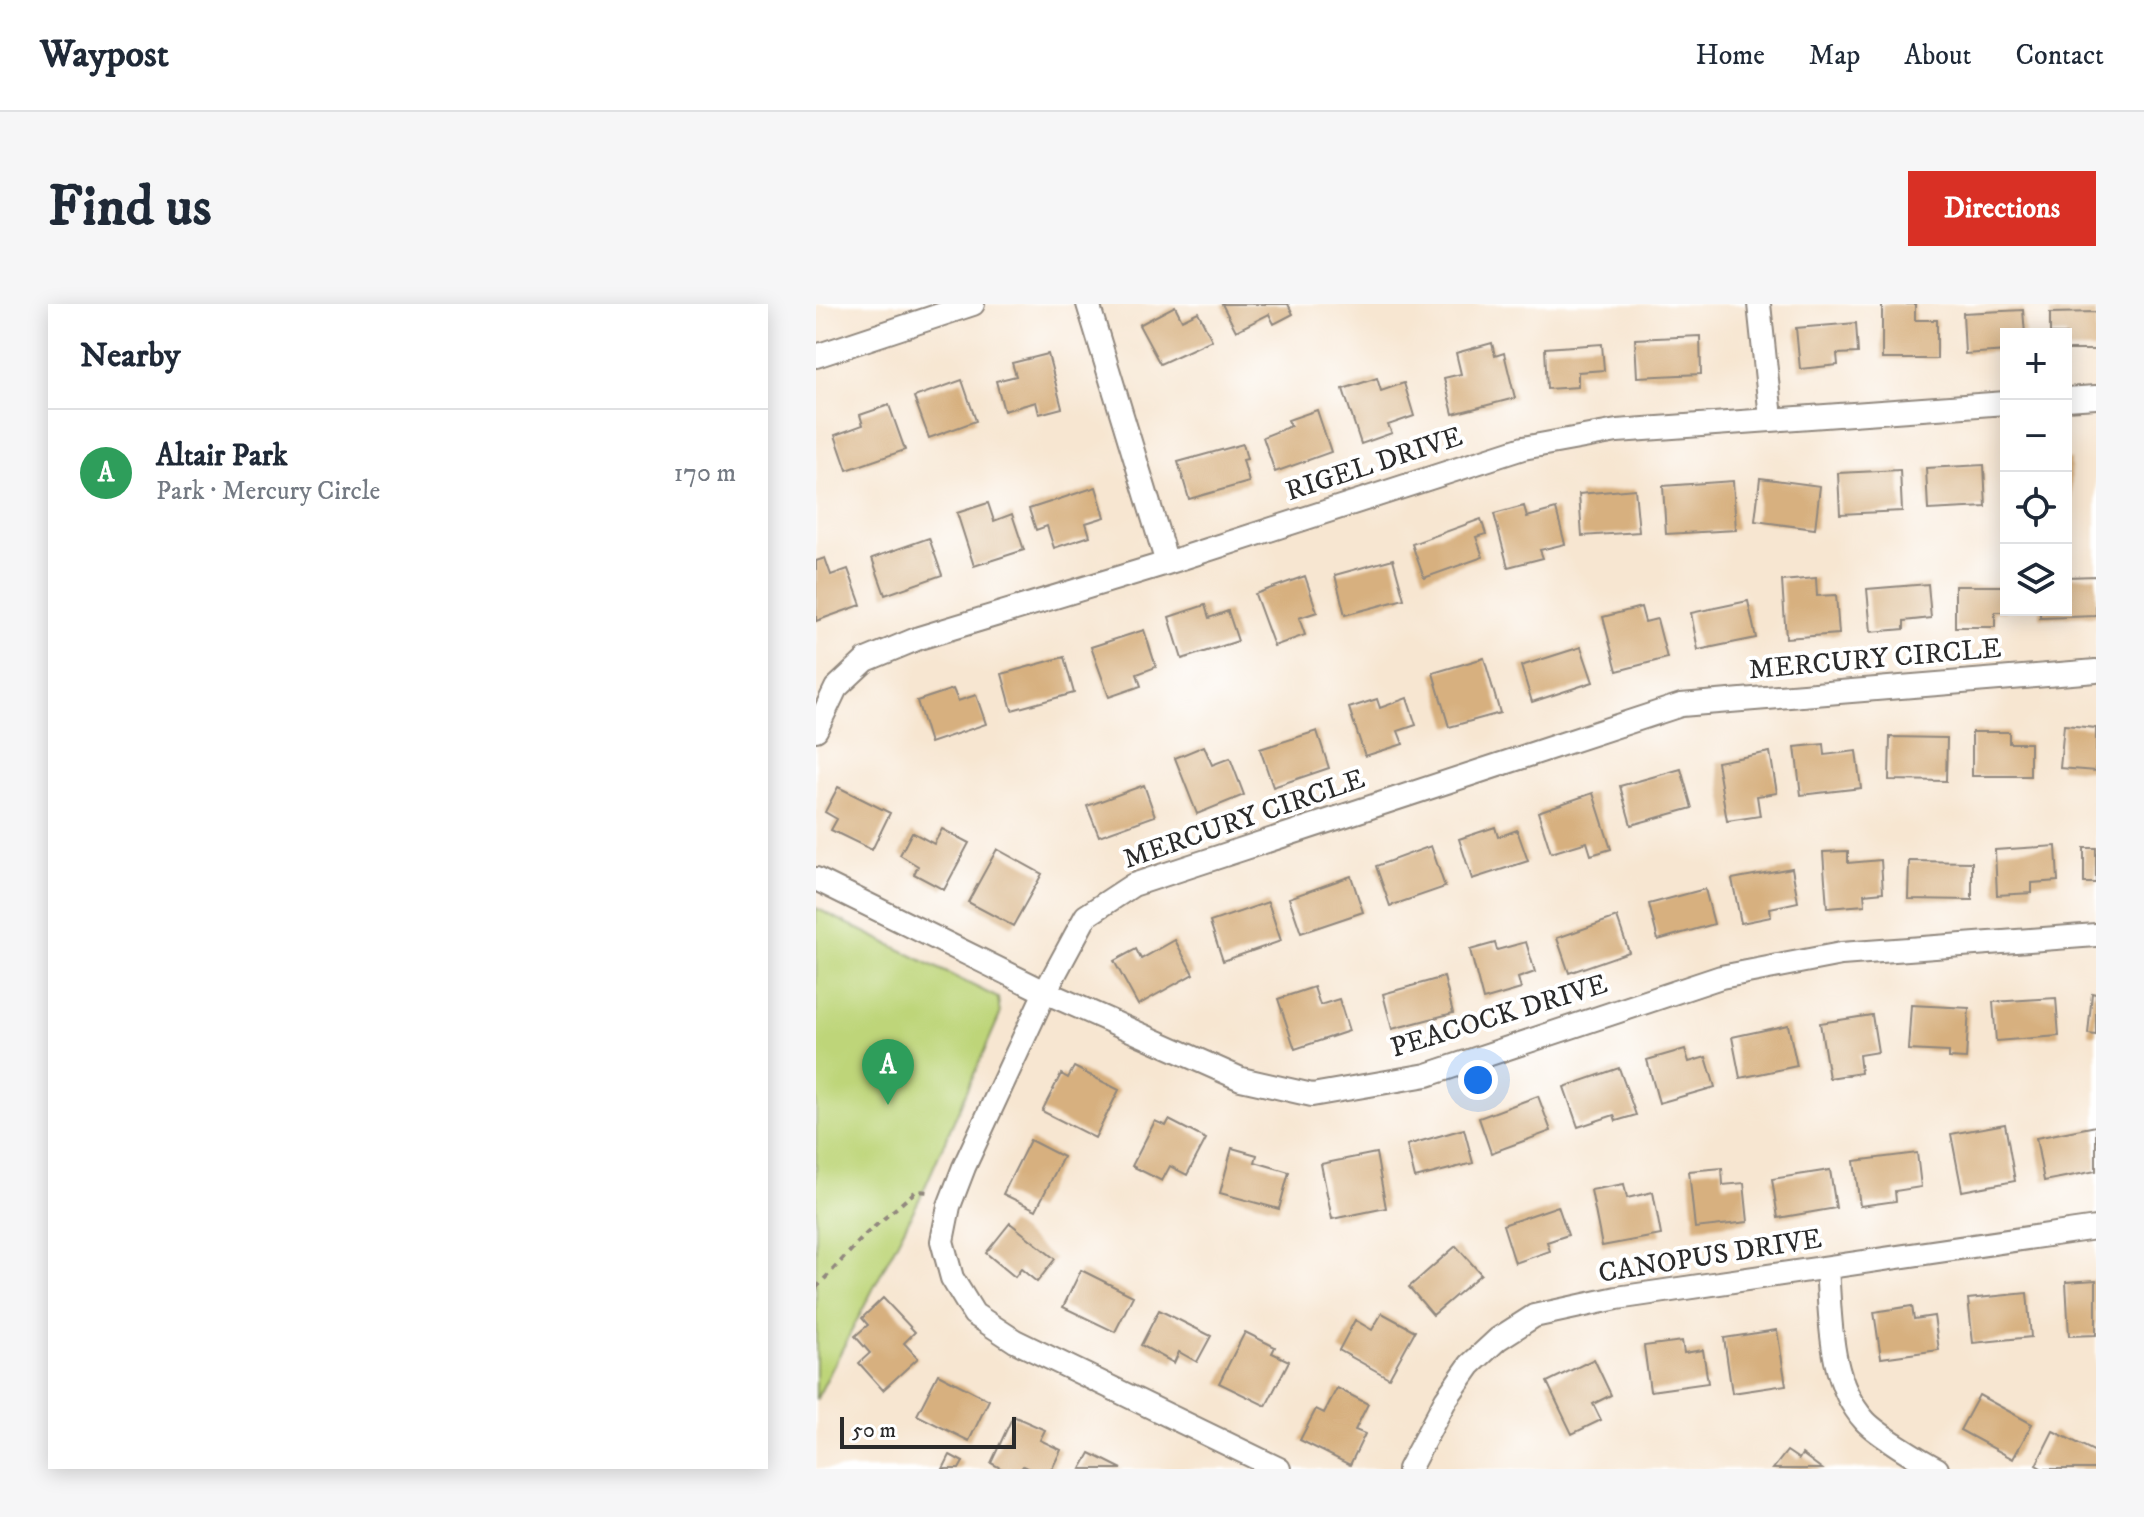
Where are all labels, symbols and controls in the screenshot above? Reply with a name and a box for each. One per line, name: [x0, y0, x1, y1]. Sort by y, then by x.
text: Waypost: [40, 31, 169, 79]
text: Home: [1696, 38, 1765, 73]
text: Map: [1809, 38, 1860, 73]
text: About: [1904, 38, 1971, 73]
text: Contact: [2015, 38, 2104, 73]
button: Directions: [1908, 171, 2096, 246]
text: Find us: [48, 173, 212, 243]
map controls: [2000, 328, 2072, 616]
button: +: [2000, 328, 2072, 400]
text: Nearby: [80, 335, 181, 377]
button: −: [2000, 400, 2072, 472]
street label: RIGEL DRIVE: [1281, 419, 1467, 509]
text: Altair Park: [156, 438, 288, 475]
text: A: [98, 457, 114, 490]
text: 170 m: [674, 457, 736, 490]
button: locate: [2000, 472, 2072, 544]
text: Park · Mercury Circle: [156, 475, 380, 508]
button: layers: [2000, 544, 2072, 616]
street label: MERCURY CIRCLE: [1747, 631, 2003, 687]
street label: MERCURY CIRCLE: [1119, 761, 1369, 877]
street label: PEACOCK DRIVE: [1386, 966, 1612, 1066]
pin: A: [862, 1039, 914, 1105]
your location: [1458, 1060, 1498, 1100]
street label: CANOPUS DRIVE: [1596, 1221, 1824, 1291]
scale bar: [840, 1413, 1016, 1449]
text: 50 m: [852, 1417, 896, 1444]

